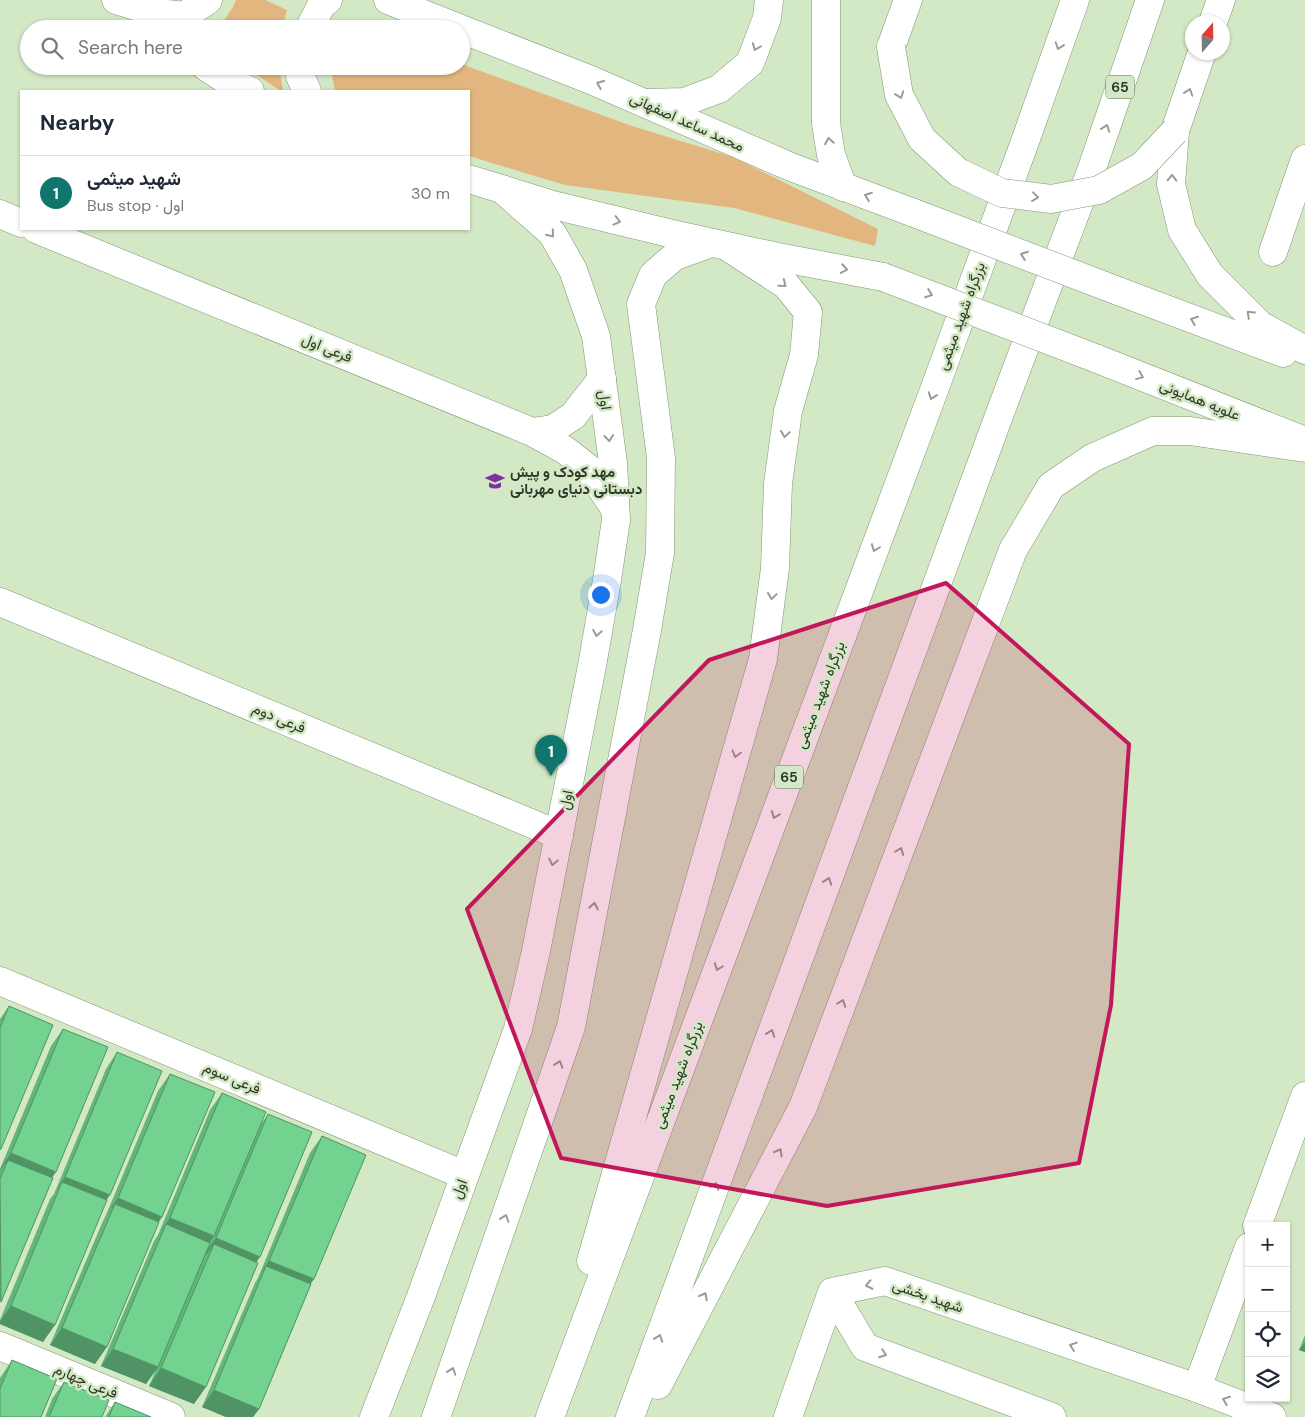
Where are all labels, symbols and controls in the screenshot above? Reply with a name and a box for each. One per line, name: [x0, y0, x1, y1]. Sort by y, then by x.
north arrow: [1185, 15, 1230, 60]
search box: [20, 20, 470, 75]
icon: search: [38, 34, 66, 62]
text: Search here: [78, 35, 183, 60]
one-way arrow: [1055, 41, 1065, 50]
one-way arrow: [752, 42, 762, 50]
road number: 65: [1106, 75, 1134, 98]
one-way arrow: [596, 79, 605, 90]
street label: محمد ساعد اصفهانی: [627, 88, 747, 156]
one-way arrow: [1183, 88, 1193, 96]
one-way arrow: [895, 90, 905, 99]
text: Nearby: [40, 109, 114, 137]
one-way arrow: [1100, 124, 1110, 133]
one-way arrow: [824, 136, 834, 145]
text: شهید میثمی: [87, 166, 181, 191]
one-way arrow: [1167, 174, 1177, 182]
text: 1: [53, 183, 59, 204]
text: 30 m: [411, 183, 450, 204]
one-way arrow: [1031, 191, 1039, 202]
one-way arrow: [865, 192, 873, 202]
text: Bus stop · اول: [87, 195, 184, 216]
one-way arrow: [612, 215, 621, 226]
one-way arrow: [545, 228, 553, 237]
one-way arrow: [1020, 251, 1029, 261]
street label: بزرگراه شهید میثمی: [932, 259, 990, 373]
one-way arrow: [839, 264, 848, 274]
one-way arrow: [777, 279, 786, 288]
one-way arrow: [924, 288, 932, 298]
one-way arrow: [1246, 311, 1255, 320]
one-way arrow: [1190, 315, 1199, 326]
street label: فرعی اول: [299, 329, 355, 367]
one-way arrow: [1136, 370, 1144, 380]
street label: علویه همایونی: [1157, 375, 1243, 425]
street label: اول: [594, 389, 616, 411]
one-way arrow: [928, 391, 938, 400]
one-way arrow: [780, 430, 790, 438]
one-way arrow: [604, 433, 614, 442]
place label: مهد کودک و پیش دبستانی دنیای‌ مهربانی: [510, 462, 642, 499]
school or university icon: مهد کودک و پیش دبستانی دنیای‌ مهربانی: [484, 470, 506, 492]
one-way arrow: [871, 543, 881, 552]
your location: [588, 582, 614, 608]
one-way arrow: [767, 591, 777, 600]
one-way arrow: [593, 629, 603, 638]
street label: بزرگراه شهید میثمی: [790, 638, 850, 752]
street label: فرعی دوم: [249, 698, 309, 738]
pin: 1: [535, 735, 567, 776]
one-way arrow: [731, 749, 741, 757]
road number: 65: [775, 766, 803, 789]
street label: اول: [554, 788, 578, 812]
one-way arrow: [771, 810, 781, 819]
one-way arrow: [894, 847, 904, 856]
one-way arrow: [549, 857, 559, 866]
one-way arrow: [822, 877, 832, 886]
one-way arrow: [589, 902, 599, 910]
one-way arrow: [714, 962, 724, 971]
one-way arrow: [836, 999, 846, 1008]
street label: بزرگراه شهید میثمی: [648, 1018, 708, 1132]
one-way arrow: [765, 1030, 775, 1038]
street label: فرعی سوم: [200, 1057, 264, 1099]
one-way arrow: [553, 1060, 563, 1069]
one-way arrow: [773, 1149, 783, 1158]
street label: اول: [446, 1176, 472, 1202]
one-way arrow: [709, 1182, 719, 1191]
one-way arrow: [499, 1214, 509, 1222]
map controls: [1245, 1222, 1290, 1402]
button: +: [1245, 1222, 1290, 1267]
button: −: [1245, 1267, 1290, 1312]
street label: شهید بخشی: [890, 1275, 966, 1318]
one-way arrow: [865, 1279, 873, 1289]
one-way arrow: [698, 1293, 708, 1302]
button: locate: [1245, 1312, 1290, 1357]
one-way arrow: [653, 1335, 663, 1343]
one-way arrow: [1069, 1342, 1078, 1352]
one-way arrow: [878, 1348, 887, 1358]
button: layers: [1245, 1357, 1290, 1402]
street label: فرعی چهارم: [51, 1359, 121, 1403]
one-way arrow: [446, 1367, 456, 1376]
one-way arrow: [1222, 1395, 1231, 1406]

